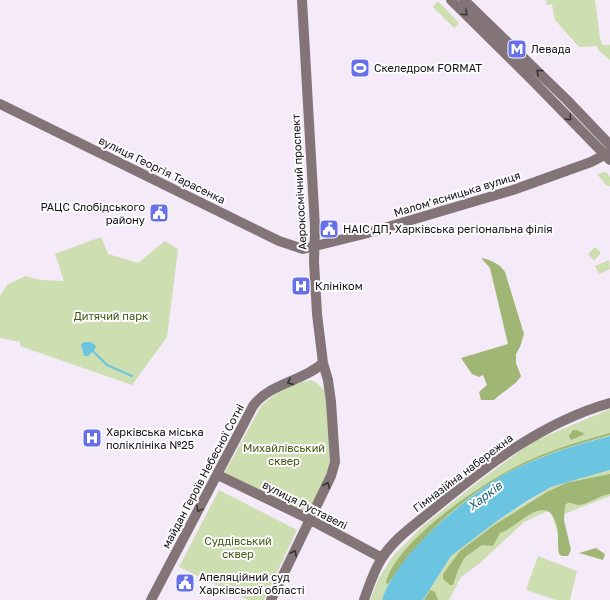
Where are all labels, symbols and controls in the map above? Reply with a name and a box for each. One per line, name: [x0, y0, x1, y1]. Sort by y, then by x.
one-way arrow: [460, 9, 468, 16]
metro station icon: Левада: [506, 38, 528, 60]
place label: Левада: [531, 42, 571, 55]
sports icon: Скеледром FORMAT: [349, 57, 371, 79]
place label: Скеледром FORMAT: [374, 61, 482, 74]
one-way arrow: [536, 69, 544, 77]
street label: Аерокосмічний проспект: [288, 113, 309, 250]
one-way arrow: [564, 113, 572, 121]
street label: вулиця Георгія Тарасенка: [97, 133, 228, 206]
street label: Малом’ясницька вулиця: [392, 168, 522, 219]
place label: РАЦС Слобідського району: [40, 200, 145, 226]
public building icon: РАЦС Слобідського району: [148, 202, 170, 224]
public building icon: НАІС ДП, Харківська регіональна філія: [318, 218, 340, 240]
place label: НАІС ДП, Харківська регіональна філія: [343, 222, 553, 235]
hospital icon: Клініком: [290, 275, 312, 297]
place label: Клініком: [315, 279, 363, 292]
park label: Дитячий парк: [74, 309, 149, 322]
one-way arrow: [286, 377, 293, 385]
street label: майдан Героїв Небесної Сотні: [159, 401, 246, 550]
place label: Харківська міська поліклініка №25: [106, 425, 204, 451]
hospital icon: Харківська міська поліклініка №25: [81, 427, 103, 449]
street label: Гімназійна набережна: [410, 431, 515, 514]
park label: Михайлівський сквер: [243, 441, 325, 467]
water label: Харків: [465, 477, 506, 513]
street label: вулиця Руставелі: [261, 478, 350, 532]
one-way arrow: [322, 482, 330, 489]
one-way arrow: [197, 505, 204, 512]
park label: Суддівський сквер: [204, 534, 272, 560]
one-way arrow: [290, 549, 297, 557]
place label: Апеляційний суд Харківської області: [199, 570, 305, 596]
public building icon: Апеляційний суд Харківської області: [174, 572, 196, 594]

